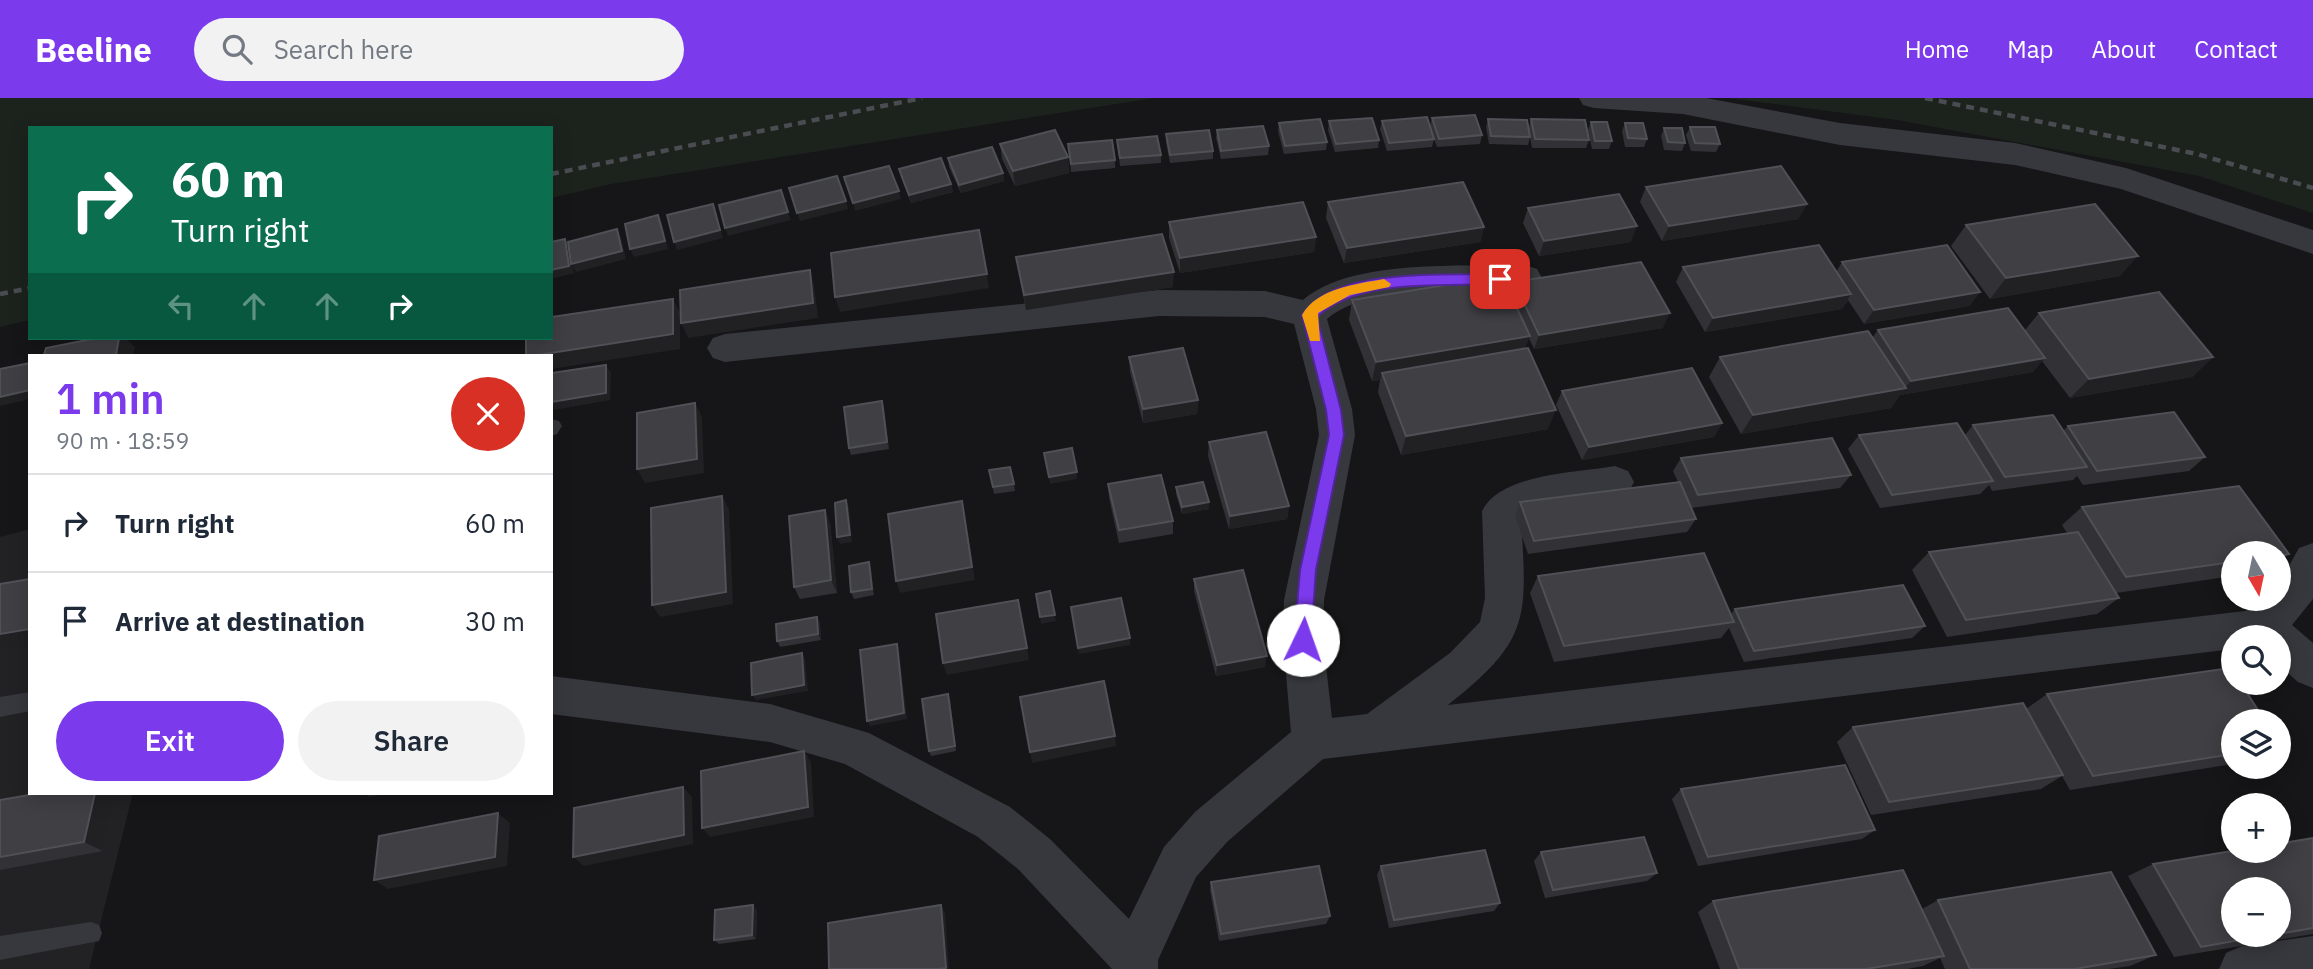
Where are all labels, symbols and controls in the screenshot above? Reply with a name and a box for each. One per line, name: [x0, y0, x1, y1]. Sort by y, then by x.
search box: [194, 18, 684, 81]
text: Beeline: [35, 28, 152, 71]
icon: search: [218, 30, 256, 68]
text: Search here: [274, 32, 413, 66]
text: Home: [1905, 33, 1969, 65]
text: Map: [2007, 33, 2053, 65]
text: About: [2091, 33, 2156, 65]
text: Contact: [2194, 33, 2278, 65]
text: 60 m: [171, 147, 285, 210]
icon: right: [56, 154, 147, 245]
text: Turn right: [171, 209, 309, 251]
pin: [1470, 249, 1530, 309]
icon: arrive: [1481, 260, 1519, 298]
icon: left: [162, 287, 200, 325]
icon: ahead: [235, 287, 273, 325]
icon: ahead: [308, 287, 346, 325]
icon: right: [381, 287, 419, 325]
text: 1 min: [56, 371, 165, 426]
button: close: [451, 377, 525, 451]
text: 90 m · 18:59: [56, 425, 189, 455]
icon: right: [56, 504, 94, 542]
text: Turn right: [115, 506, 234, 540]
text: 60 m: [465, 506, 525, 540]
north arrow: [2221, 541, 2291, 611]
map controls: [2221, 541, 2291, 947]
icon: arrive: [56, 602, 94, 640]
position arrow: [1266, 603, 1340, 677]
text: Arrive at destination: [115, 604, 365, 638]
text: 30 m: [465, 604, 525, 638]
button: search: [2221, 625, 2291, 695]
button: Exit: [56, 701, 284, 781]
button: Share: [298, 701, 525, 781]
button: layers: [2221, 709, 2291, 779]
button: +: [2221, 793, 2291, 863]
button: −: [2221, 877, 2291, 947]

